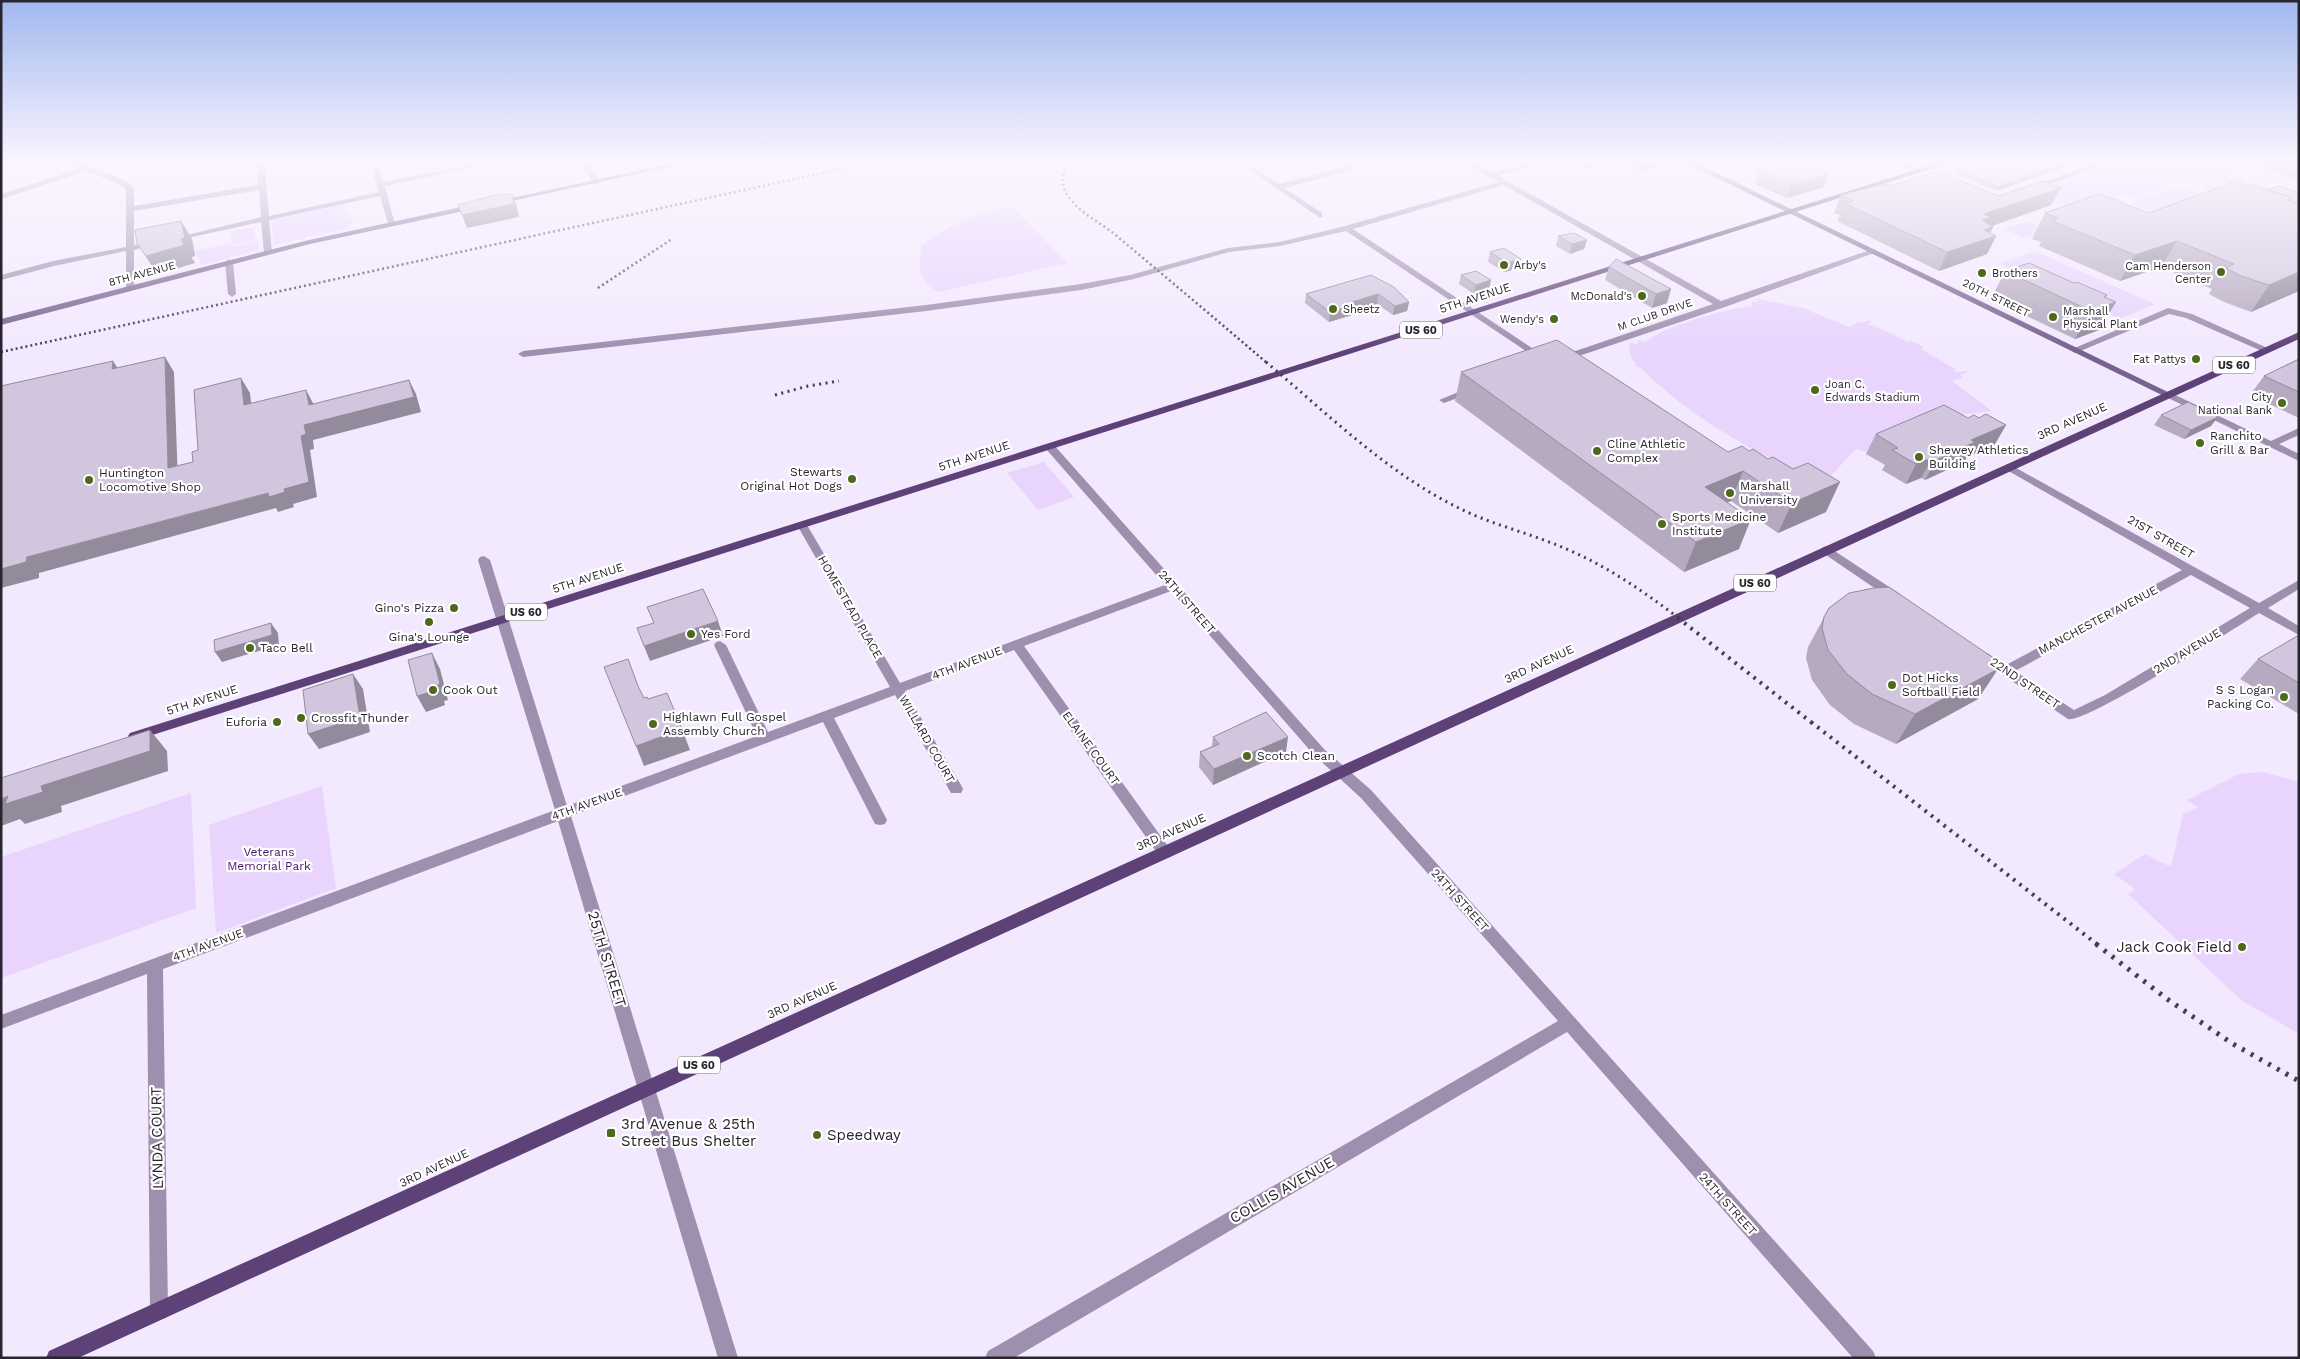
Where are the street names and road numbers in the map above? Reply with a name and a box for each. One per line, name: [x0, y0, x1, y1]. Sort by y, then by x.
street label: 8TH AVENUE: [107, 259, 177, 289]
street label: 20TH STREET: [1960, 276, 2032, 320]
street label: 5TH AVENUE: [1438, 280, 1513, 316]
street label: M CLUB DRIVE: [1616, 296, 1694, 334]
road number: US 60: [1400, 322, 1442, 338]
road number: US 60: [2213, 356, 2255, 374]
street label: 3RD AVENUE: [2035, 399, 2109, 443]
street label: 5TH AVENUE: [937, 438, 1012, 474]
street label: 21ST STREET: [2125, 512, 2197, 562]
street label: HOMESTEAD PLACE: [815, 553, 885, 661]
street label: 5TH AVENUE: [551, 560, 626, 596]
street label: 24TH STREET: [1156, 568, 1218, 636]
road number: US 60: [1734, 574, 1776, 592]
street label: MANCHESTER AVENUE: [2036, 582, 2160, 657]
road number: US 60: [505, 604, 547, 620]
street label: 2ND AVENUE: [2151, 625, 2223, 676]
street label: 3RD AVENUE: [1502, 642, 1576, 686]
street label: 4TH AVENUE: [930, 643, 1005, 683]
street label: 22ND STREET: [1988, 655, 2062, 711]
street label: 5TH AVENUE: [165, 682, 240, 718]
street label: WILLARD COURT: [896, 693, 958, 785]
street label: ELAINE COURT: [1060, 708, 1122, 788]
street label: 4TH AVENUE: [550, 785, 625, 823]
street label: 3RD AVENUE: [1134, 810, 1208, 854]
street label: 24TH STREET: [1428, 866, 1492, 934]
street label: 25TH STREET: [584, 909, 630, 1009]
street label: 4TH AVENUE: [171, 926, 246, 964]
street label: 3RD AVENUE: [765, 978, 839, 1022]
road number: US 60: [678, 1056, 720, 1074]
street label: LYNDA COURT: [147, 1087, 167, 1189]
street label: 3RD AVENUE: [397, 1146, 471, 1190]
street label: COLLIS AVENUE: [1227, 1153, 1337, 1227]
street label: 24TH STREET: [1696, 1170, 1760, 1238]

